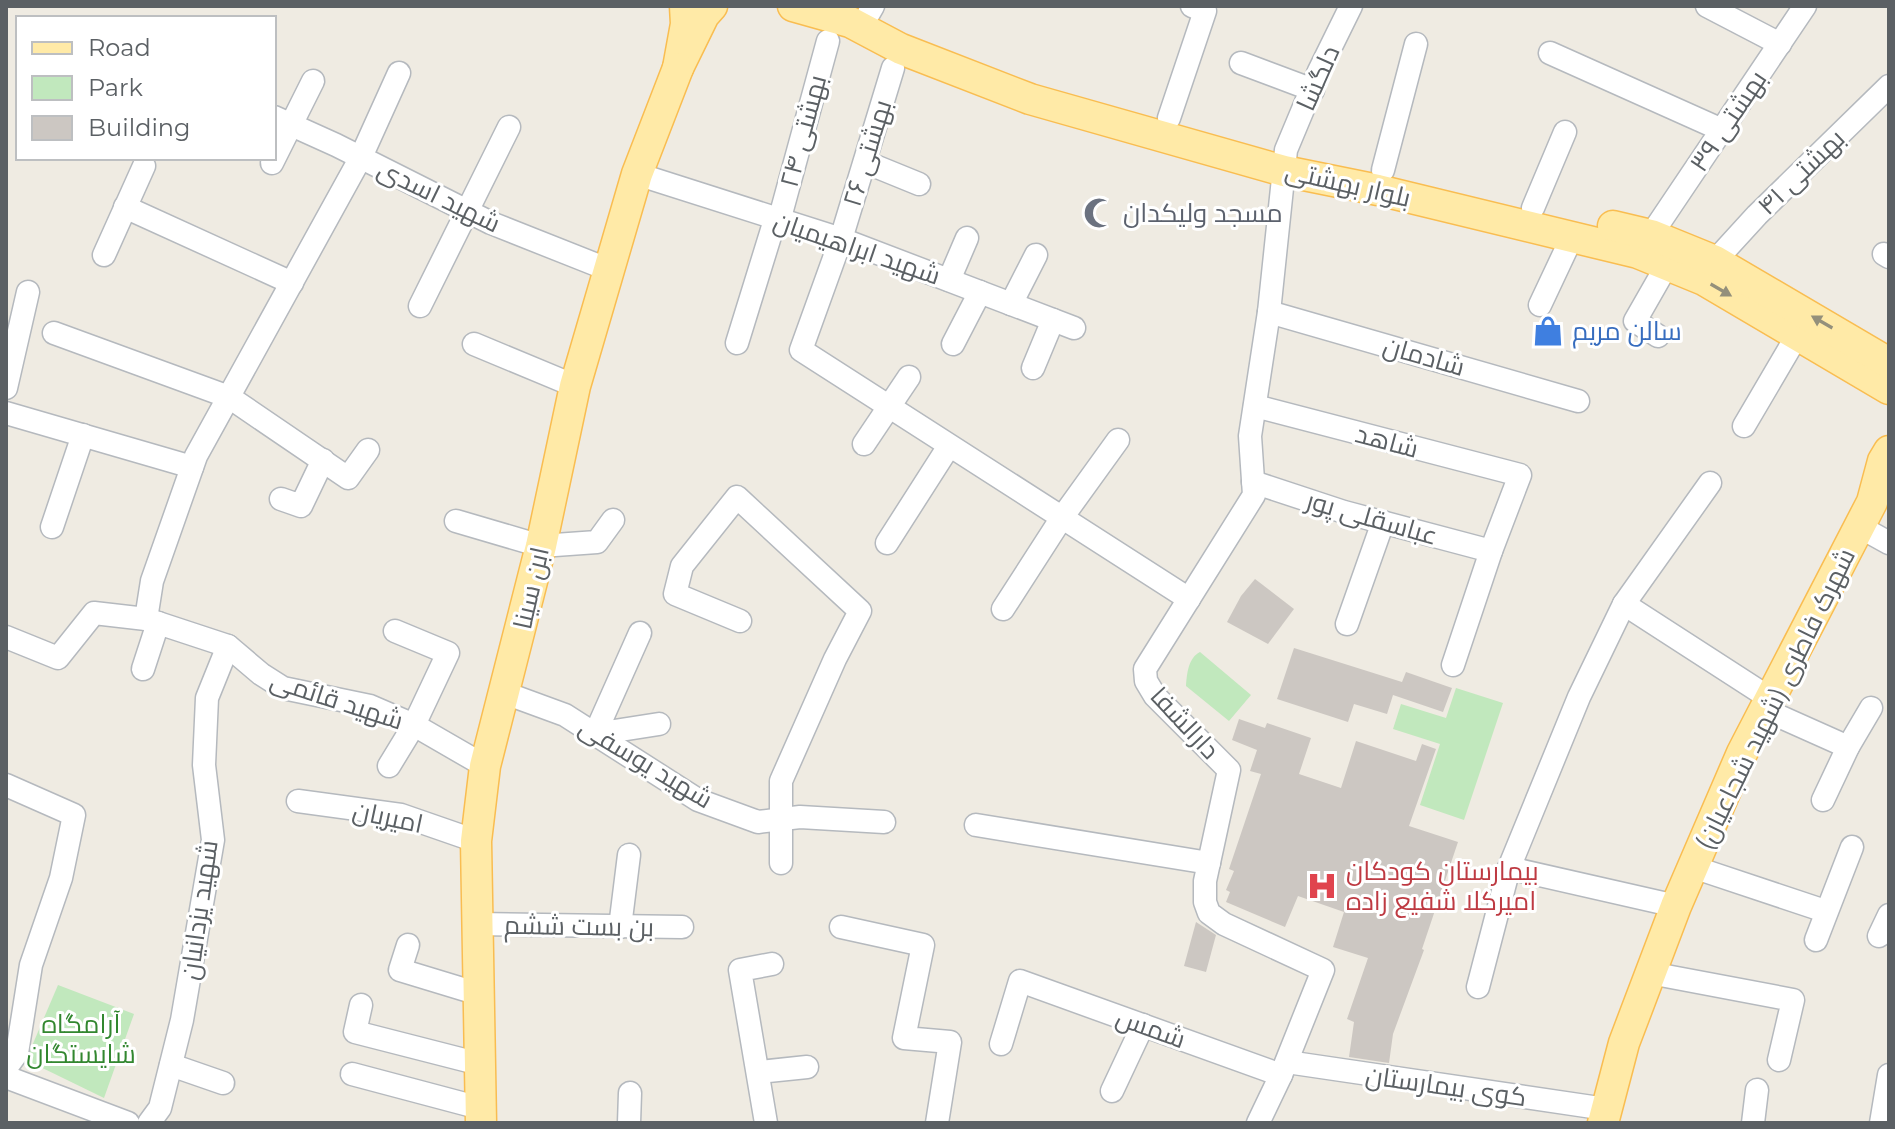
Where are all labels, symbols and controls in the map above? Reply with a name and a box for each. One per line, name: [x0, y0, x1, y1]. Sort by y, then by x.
legend: [16, 16, 276, 160]
text: Road: [88, 33, 151, 62]
street label: دلگشا: [1290, 40, 1346, 116]
street label: بهشتی ۳۹: [1683, 64, 1773, 178]
street label: بهشتی ۲۴: [773, 71, 833, 191]
text: Park: [88, 73, 143, 102]
street label: بهشتی ۲۶: [836, 96, 898, 210]
text: Building: [88, 113, 191, 142]
street label: بهشتی ۴۱: [1751, 123, 1851, 221]
street label: شهید اسدی: [372, 153, 506, 239]
street label: بلوار بهشتی: [1282, 154, 1414, 214]
mosque icon: مسجد ولیکدان: [1082, 196, 1116, 230]
place label: مسجد ولیکدان: [1123, 197, 1283, 229]
street label: شهید ابراهیمیان: [769, 205, 945, 291]
one-way arrow: [1710, 283, 1732, 297]
shop icon: سالن مریم: [1531, 314, 1565, 348]
place label: سالن مریم: [1572, 315, 1682, 349]
one-way arrow: [1811, 315, 1833, 329]
street label: شادمان: [1379, 329, 1469, 383]
street label: شاهد: [1352, 417, 1422, 465]
street label: عباسقلی پور: [1300, 483, 1441, 553]
street label: شهرک فاطری (شهید شجاعیان): [1688, 543, 1862, 855]
street label: ابن سینا: [506, 544, 556, 632]
street label: شهید قائمی: [266, 663, 408, 737]
street label: دارالشفا: [1144, 680, 1226, 766]
street label: شهید یوسفی: [573, 711, 719, 815]
street label: امیریان: [350, 794, 426, 840]
street label: شهید یزدانیان: [173, 838, 225, 982]
place label: بیمارستان کودکان امیرکلا شفیع زاده: [1346, 855, 1539, 918]
hospital icon: بیمارستان کودکان امیرکلا شفیع زاده: [1305, 869, 1339, 903]
street label: بن بست ششم: [504, 909, 654, 945]
street label: شمس: [1112, 1001, 1190, 1055]
park label: آرامگاه شایستگان: [26, 1008, 136, 1070]
street label: کوی بیمارستان: [1363, 1059, 1529, 1113]

